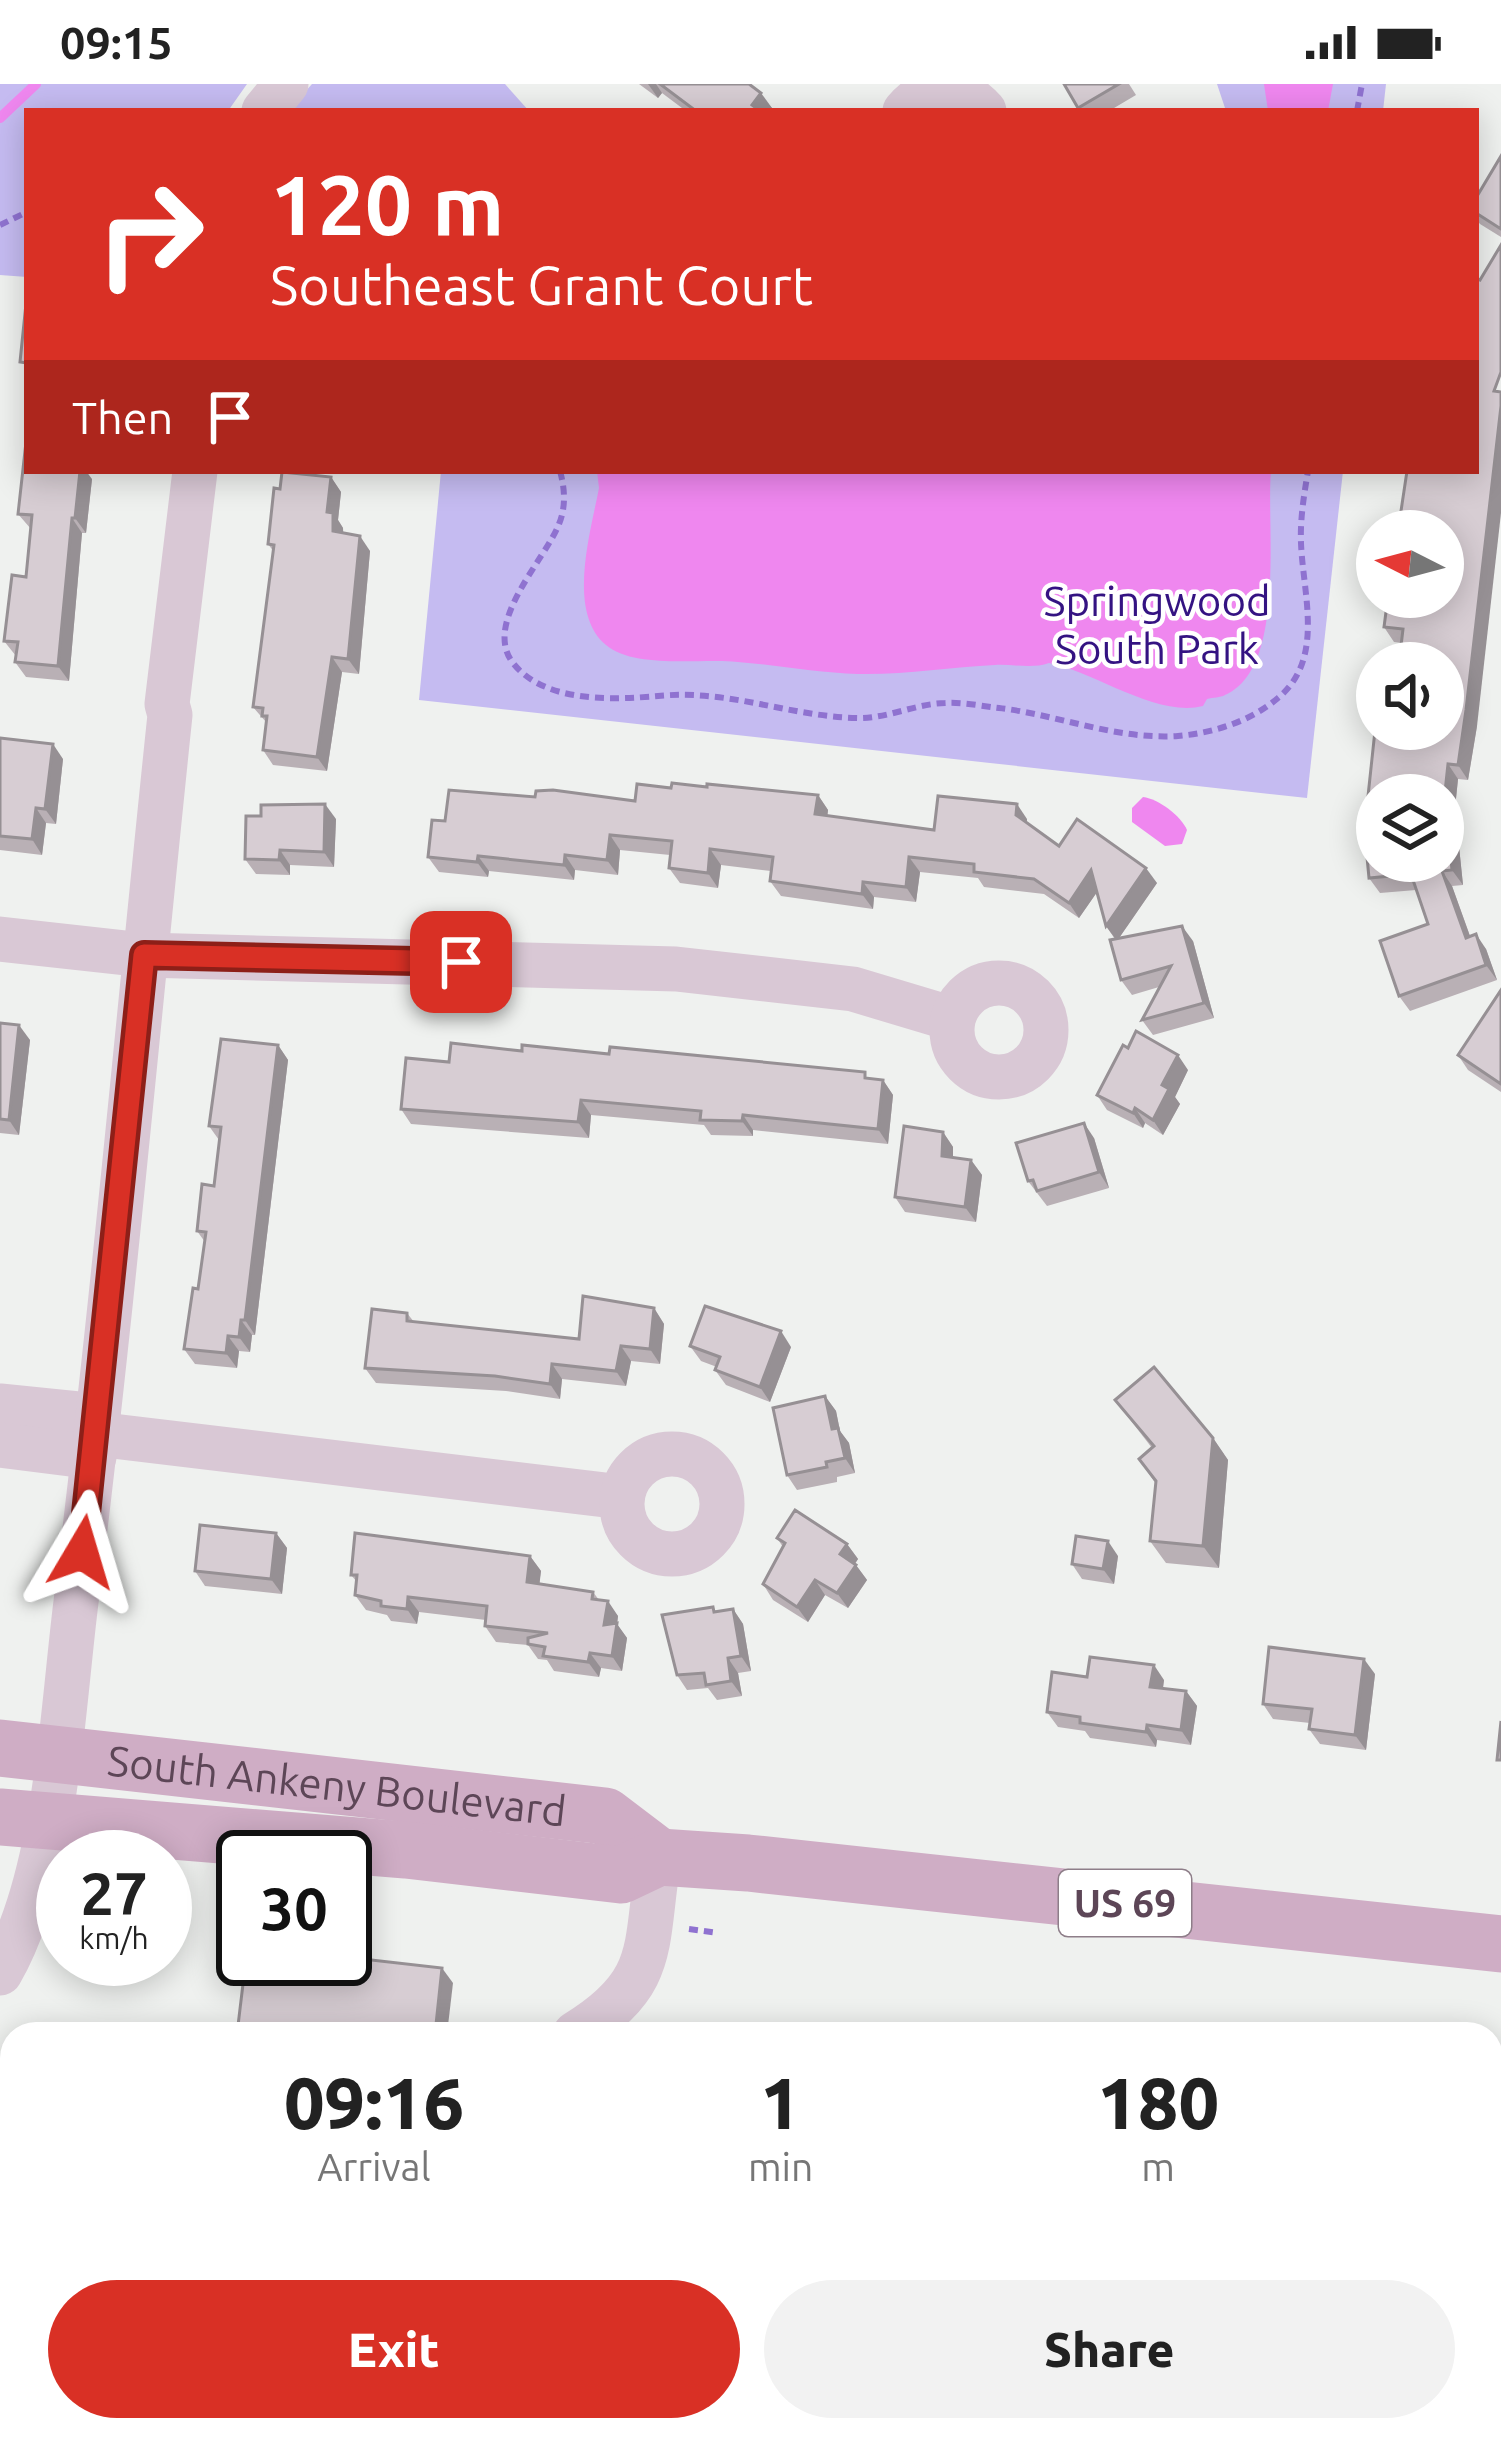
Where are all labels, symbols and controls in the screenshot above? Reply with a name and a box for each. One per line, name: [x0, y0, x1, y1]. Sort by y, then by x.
text: 09:15: [60, 17, 173, 68]
icon: right: [72, 156, 228, 312]
text: 120 m: [270, 157, 504, 251]
text: Southeast Grant Court: [270, 255, 813, 315]
icon: arrive: [197, 384, 263, 450]
text: Then: [72, 392, 173, 443]
north arrow: [1356, 510, 1464, 618]
map controls: [1356, 510, 1464, 882]
park label: Springwood South Park: [1043, 577, 1271, 672]
button: sound: [1356, 642, 1464, 750]
button: layers: [1356, 774, 1464, 882]
pin: [410, 911, 512, 1013]
icon: arrive: [428, 929, 494, 995]
position arrow: [19, 1489, 145, 1615]
street label: South Ankeny Boulevard: [105, 1736, 569, 1834]
speed limit sign: 30: [216, 1830, 372, 1986]
text: 27: [80, 1859, 148, 1926]
road number: US 69: [1059, 1870, 1191, 1936]
text: km/h: [79, 1921, 149, 1955]
text: 09:16: [284, 2062, 464, 2143]
text: 1: [760, 2062, 801, 2143]
text: 180: [1097, 2062, 1219, 2143]
text: Arrival: [317, 2145, 431, 2188]
text: min: [748, 2145, 813, 2188]
text: m: [1141, 2145, 1175, 2188]
button: Exit: [48, 2280, 740, 2418]
button: Share: [764, 2280, 1455, 2418]

